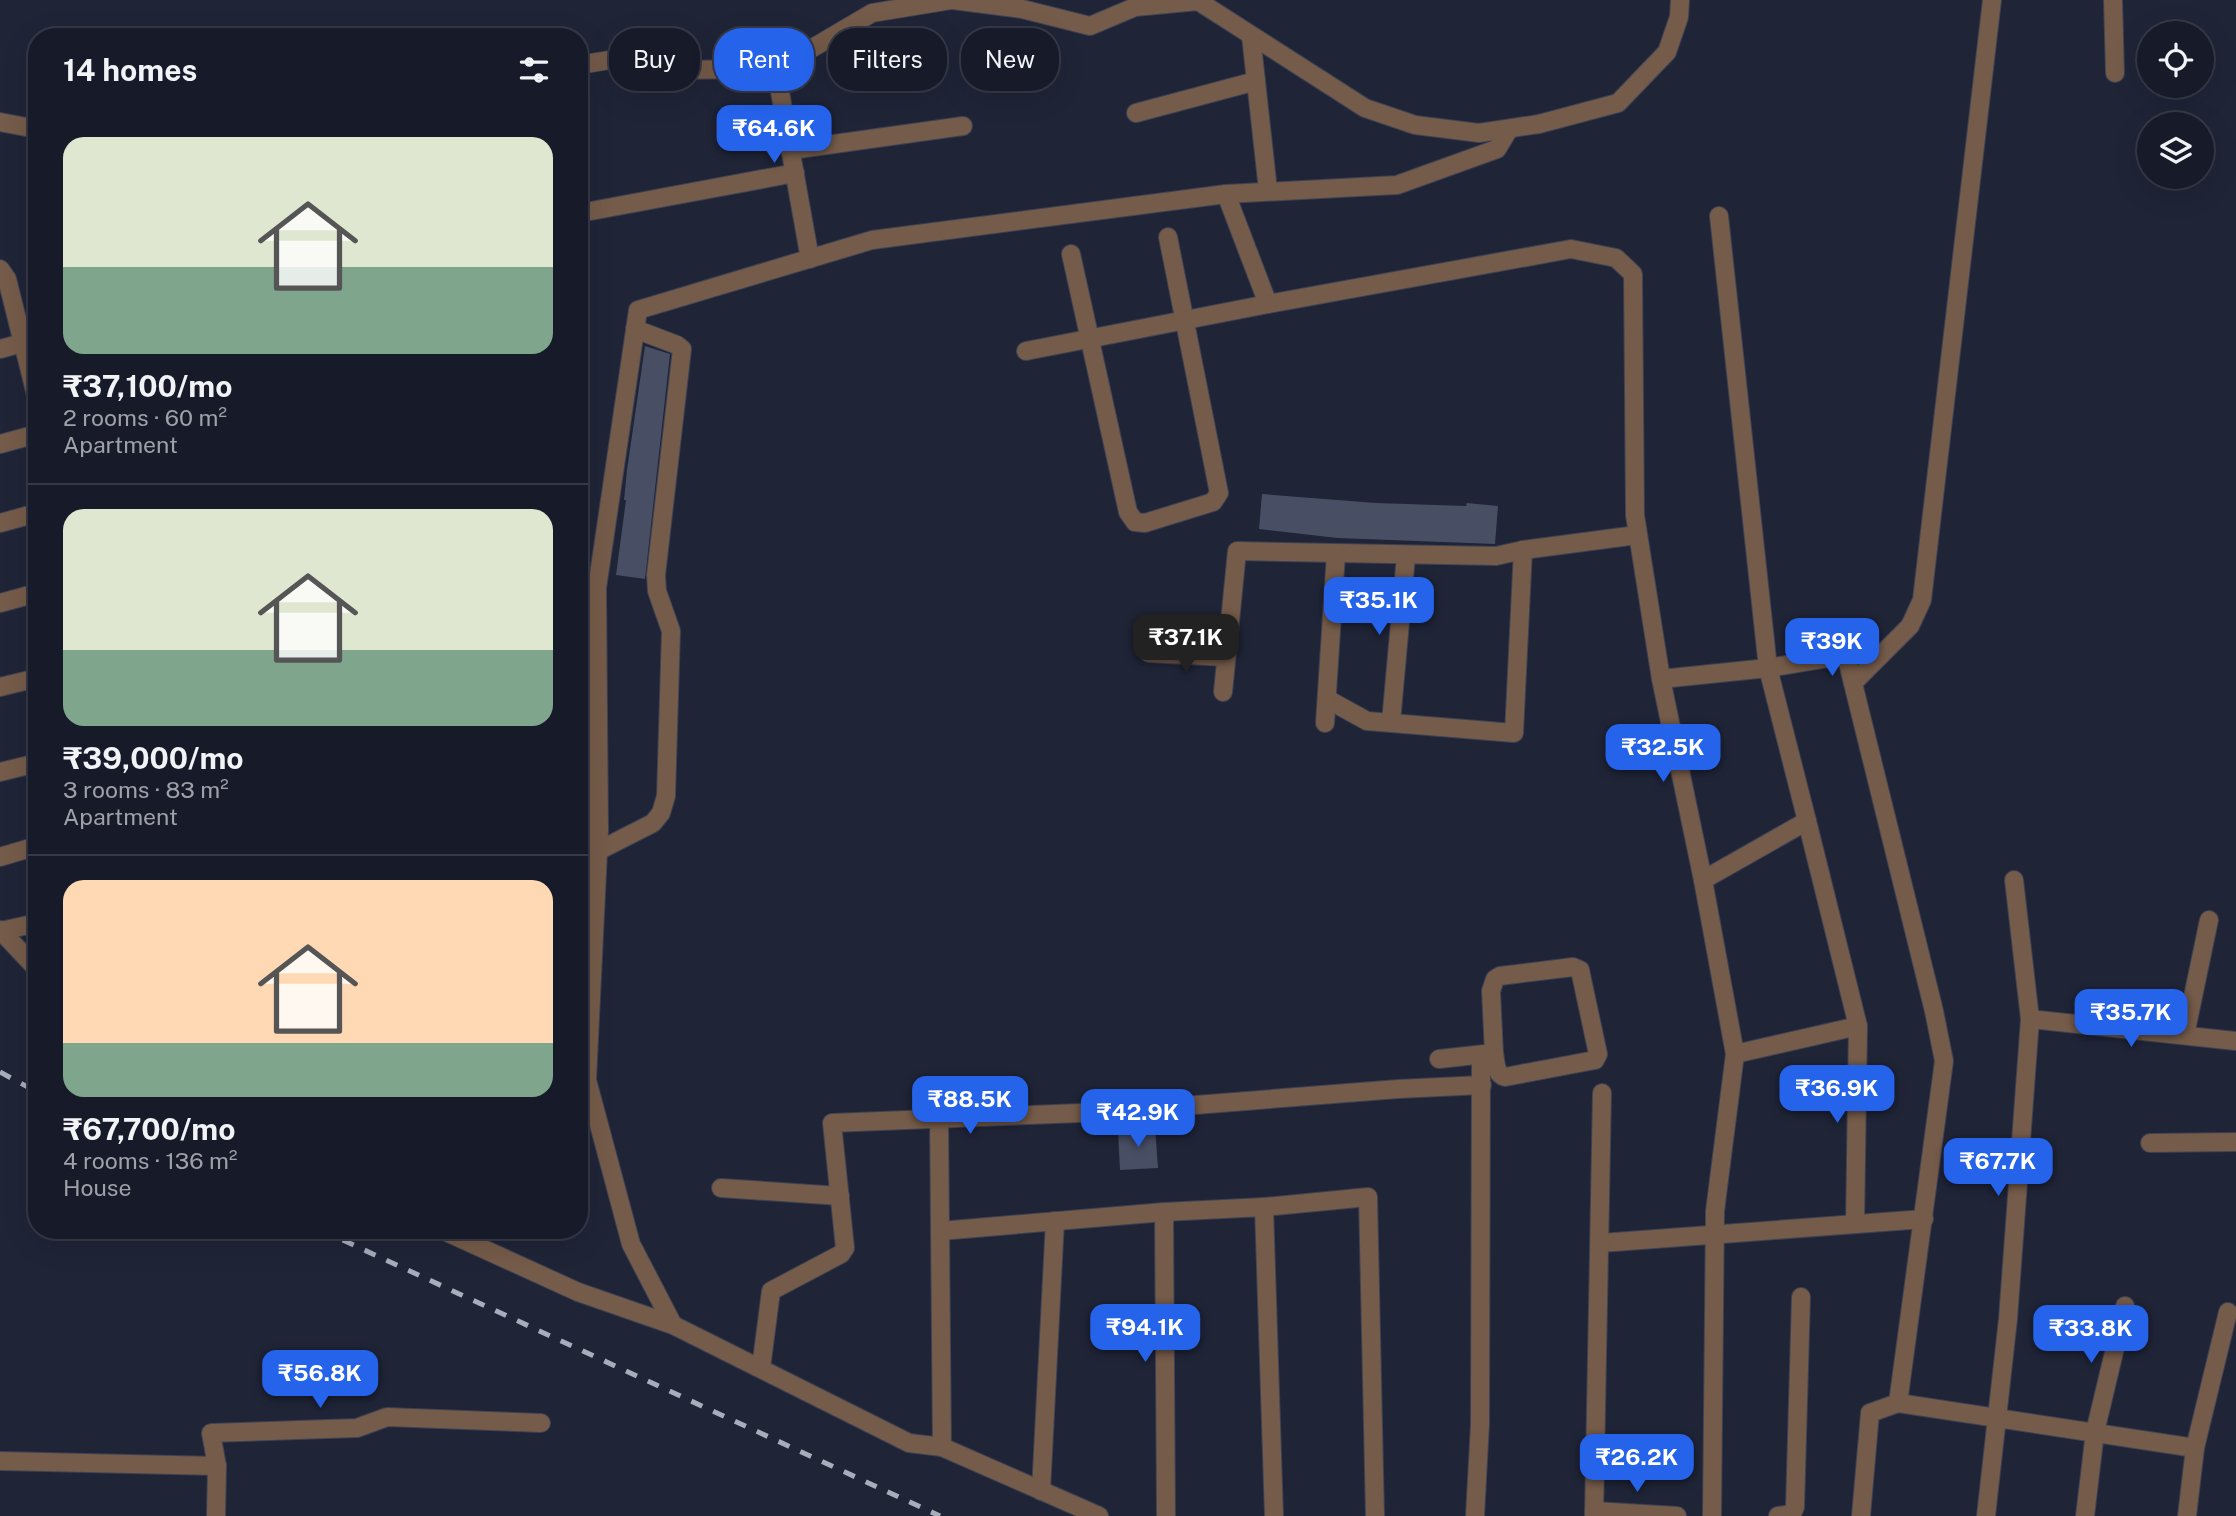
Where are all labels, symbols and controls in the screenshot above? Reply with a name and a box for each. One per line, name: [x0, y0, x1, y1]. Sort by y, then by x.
map controls: [2137, 21, 2214, 189]
button: locate: [2137, 21, 2214, 98]
chip: Buy: [609, 28, 700, 91]
chip: Rent: [714, 28, 814, 91]
chip: Filters: [828, 28, 947, 91]
chip: New: [961, 28, 1059, 91]
icon: filters: [515, 51, 553, 89]
text: 14 homes: [63, 52, 197, 88]
pin: ₹64.6K: [717, 106, 831, 165]
button: layers: [2137, 112, 2214, 189]
text: ₹64.6K: [733, 114, 815, 141]
icon: home: [245, 183, 371, 309]
text: ₹37,100/mo: [63, 368, 232, 404]
text: 2 rooms · 60 m²: [63, 404, 227, 431]
text: Apartment: [63, 431, 178, 458]
icon: home: [245, 555, 371, 681]
pin: ₹35.1K: [1322, 578, 1436, 637]
text: ₹35.1K: [1340, 586, 1418, 613]
pin: ₹37.1K: [1129, 614, 1243, 674]
pin: ₹39K: [1791, 618, 1873, 678]
text: ₹37.1K: [1149, 623, 1223, 650]
text: ₹39K: [1801, 627, 1863, 654]
pin: ₹32.5K: [1606, 724, 1720, 784]
text: ₹32.5K: [1622, 733, 1704, 760]
text: ₹39,000/mo: [63, 740, 244, 776]
text: 3 rooms · 83 m²: [63, 776, 229, 803]
text: Apartment: [63, 803, 178, 830]
icon: home: [245, 926, 371, 1052]
pin: ₹35.7K: [2074, 990, 2188, 1049]
text: ₹35.7K: [2091, 998, 2171, 1025]
pin: ₹36.9K: [1780, 1066, 1894, 1125]
text: ₹36.9K: [1795, 1074, 1879, 1101]
pin: ₹88.5K: [913, 1076, 1027, 1136]
text: ₹88.5K: [928, 1085, 1012, 1112]
pin: ₹42.9K: [1081, 1090, 1195, 1149]
text: ₹42.9K: [1097, 1098, 1179, 1125]
text: ₹67,700/mo: [63, 1111, 235, 1147]
pin: ₹67.7K: [1941, 1138, 2055, 1198]
text: 4 rooms · 136 m²: [63, 1147, 237, 1174]
text: ₹67.7K: [1960, 1147, 2036, 1174]
text: House: [63, 1174, 131, 1201]
pin: ₹94.1K: [1088, 1304, 1202, 1364]
pin: ₹33.8K: [2034, 1306, 2148, 1365]
text: ₹94.1K: [1106, 1313, 1184, 1340]
text: ₹33.8K: [2049, 1314, 2133, 1341]
pin: ₹56.8K: [263, 1350, 377, 1410]
text: ₹56.8K: [278, 1359, 362, 1386]
pin: ₹26.2K: [1580, 1434, 1694, 1494]
text: ₹26.2K: [1596, 1443, 1678, 1470]

